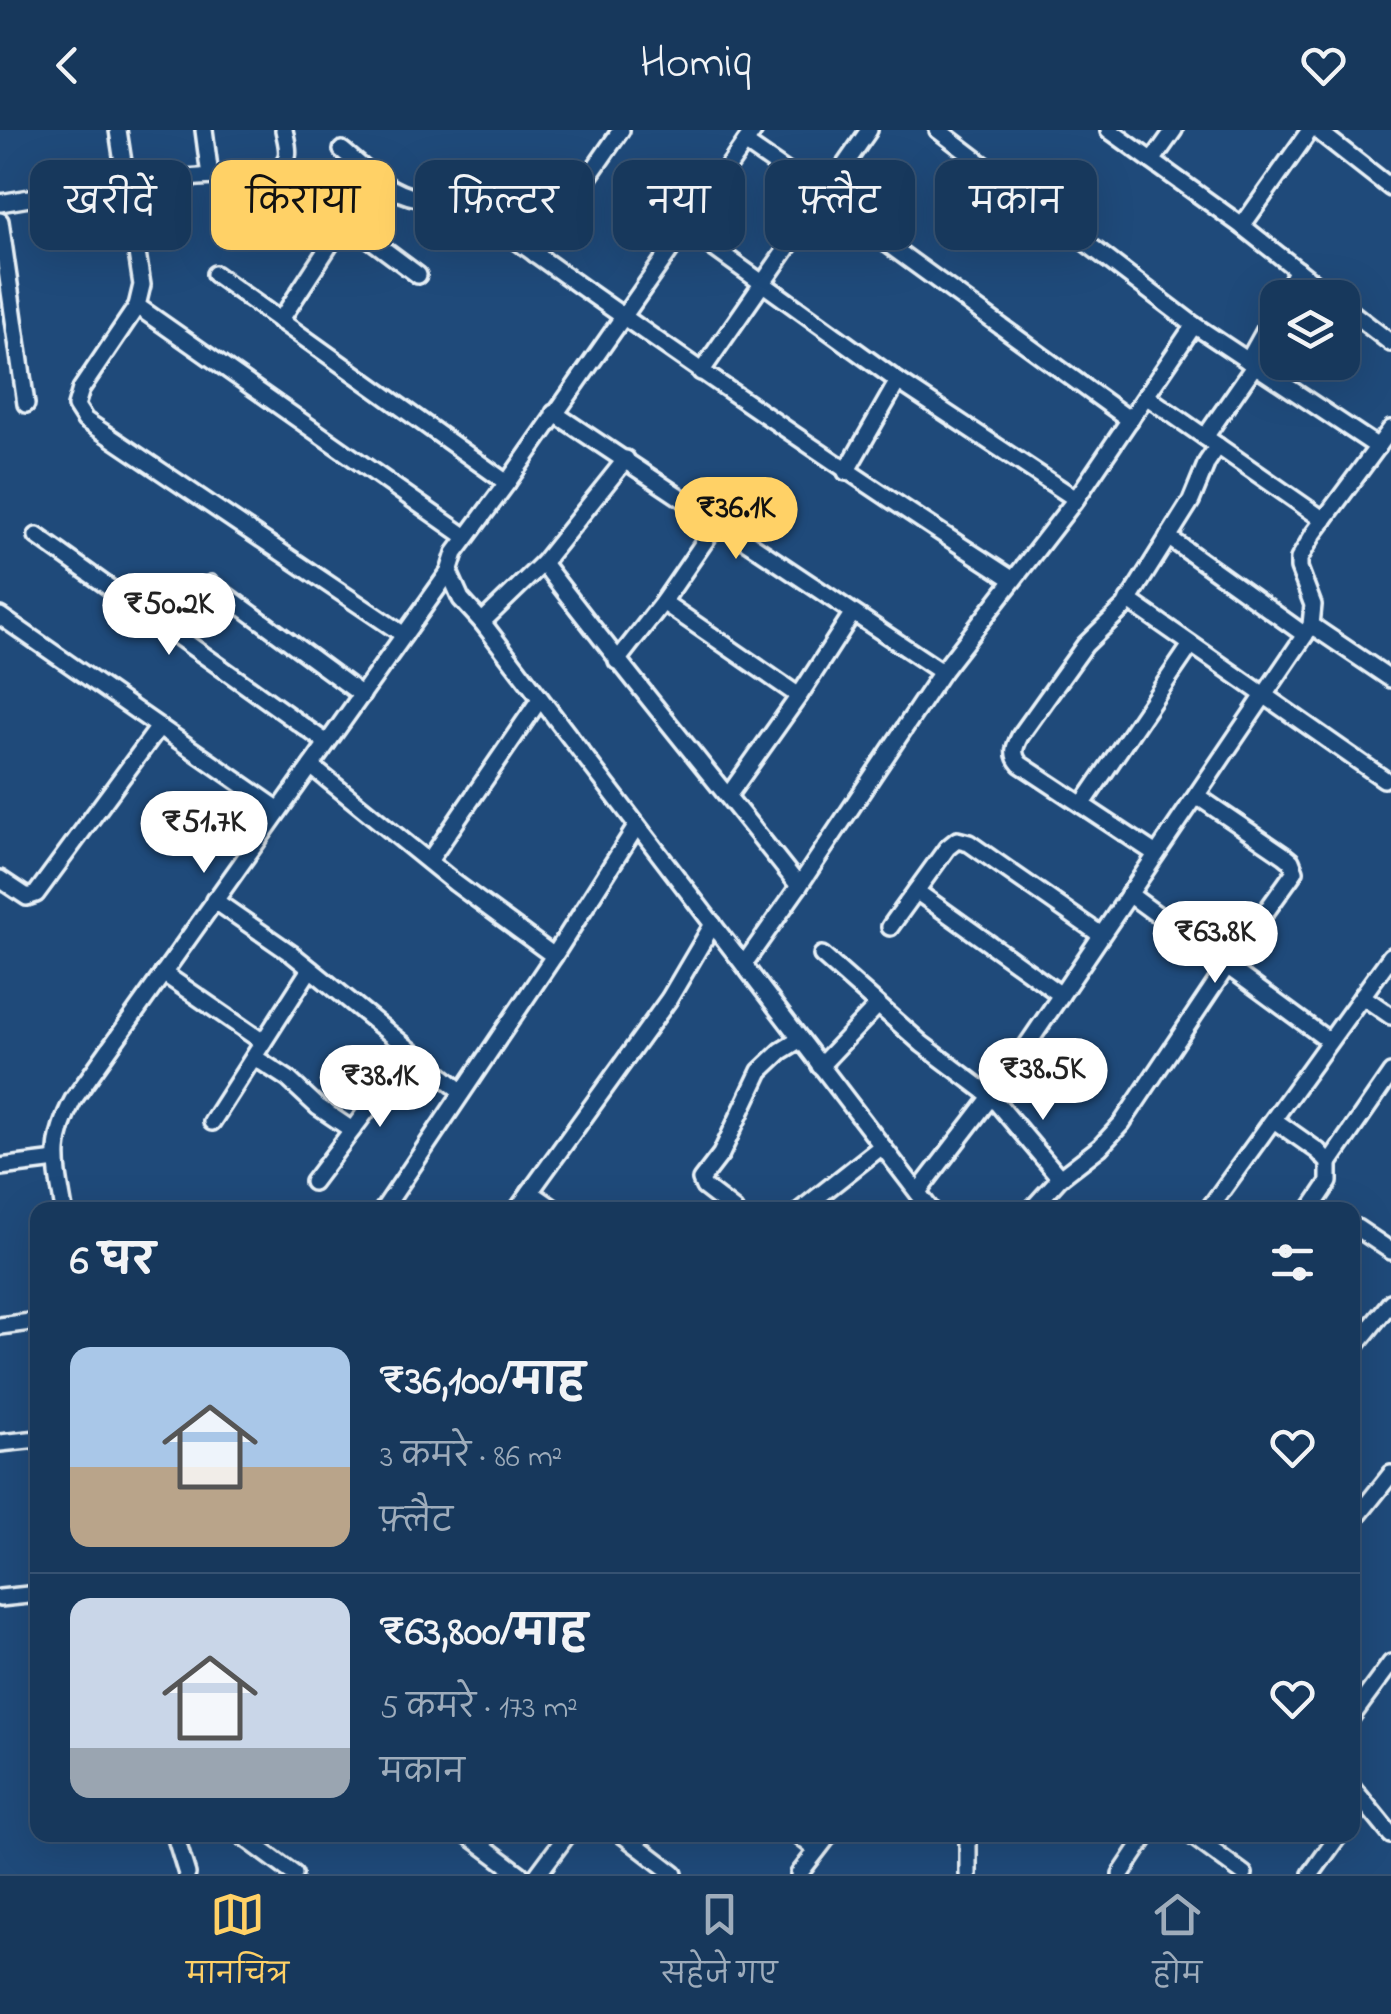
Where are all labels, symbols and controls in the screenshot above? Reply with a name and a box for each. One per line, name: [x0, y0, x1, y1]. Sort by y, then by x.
text: Homiq: [640, 32, 751, 98]
icon: back: [40, 38, 95, 93]
icon: heart: [1296, 38, 1351, 93]
chip: खरीदें: [30, 160, 191, 250]
chip: किराया: [211, 160, 395, 250]
chip: फ़िल्टर: [415, 160, 593, 250]
chip: नया: [613, 160, 745, 250]
chip: फ़्लैट: [765, 160, 915, 250]
chip: मकान: [935, 160, 1097, 250]
map controls: [1260, 280, 1360, 380]
button: layers: [1260, 280, 1360, 380]
pin: ₹36.1K: [655, 477, 817, 562]
text: ₹36.1K: [697, 486, 775, 533]
pin: ₹50.2K: [88, 573, 250, 658]
text: ₹50.2K: [124, 582, 214, 629]
pin: ₹51.7K: [123, 791, 285, 876]
text: ₹51.7K: [163, 800, 245, 847]
pin: ₹63.8K: [1134, 901, 1296, 986]
text: ₹63.8K: [1175, 910, 1255, 957]
pin: ₹38.5K: [962, 1038, 1124, 1123]
pin: ₹38.1K: [299, 1045, 461, 1130]
text: ₹38.5K: [1001, 1047, 1085, 1094]
text: ₹38.1K: [342, 1054, 418, 1101]
text: 6 घर: [70, 1232, 155, 1293]
icon: filters: [1265, 1235, 1320, 1290]
text: ₹36,100/माह: [380, 1352, 585, 1413]
icon: home: [150, 1387, 270, 1507]
icon: heart: [1265, 1420, 1320, 1475]
text: 3 कमरे · 86 m²: [380, 1435, 562, 1482]
text: फ़्लैट: [380, 1500, 453, 1547]
text: ₹63,800/माह: [380, 1603, 587, 1664]
icon: home: [150, 1638, 270, 1758]
icon: heart: [1265, 1671, 1320, 1726]
text: 5 कमरे · 173 m²: [380, 1686, 578, 1733]
text: मकान: [380, 1751, 465, 1798]
tab: मानचित्र: [186, 1887, 289, 2004]
tab: सहेजे गए: [661, 1887, 777, 2004]
tab: होम: [1150, 1887, 1205, 2004]

